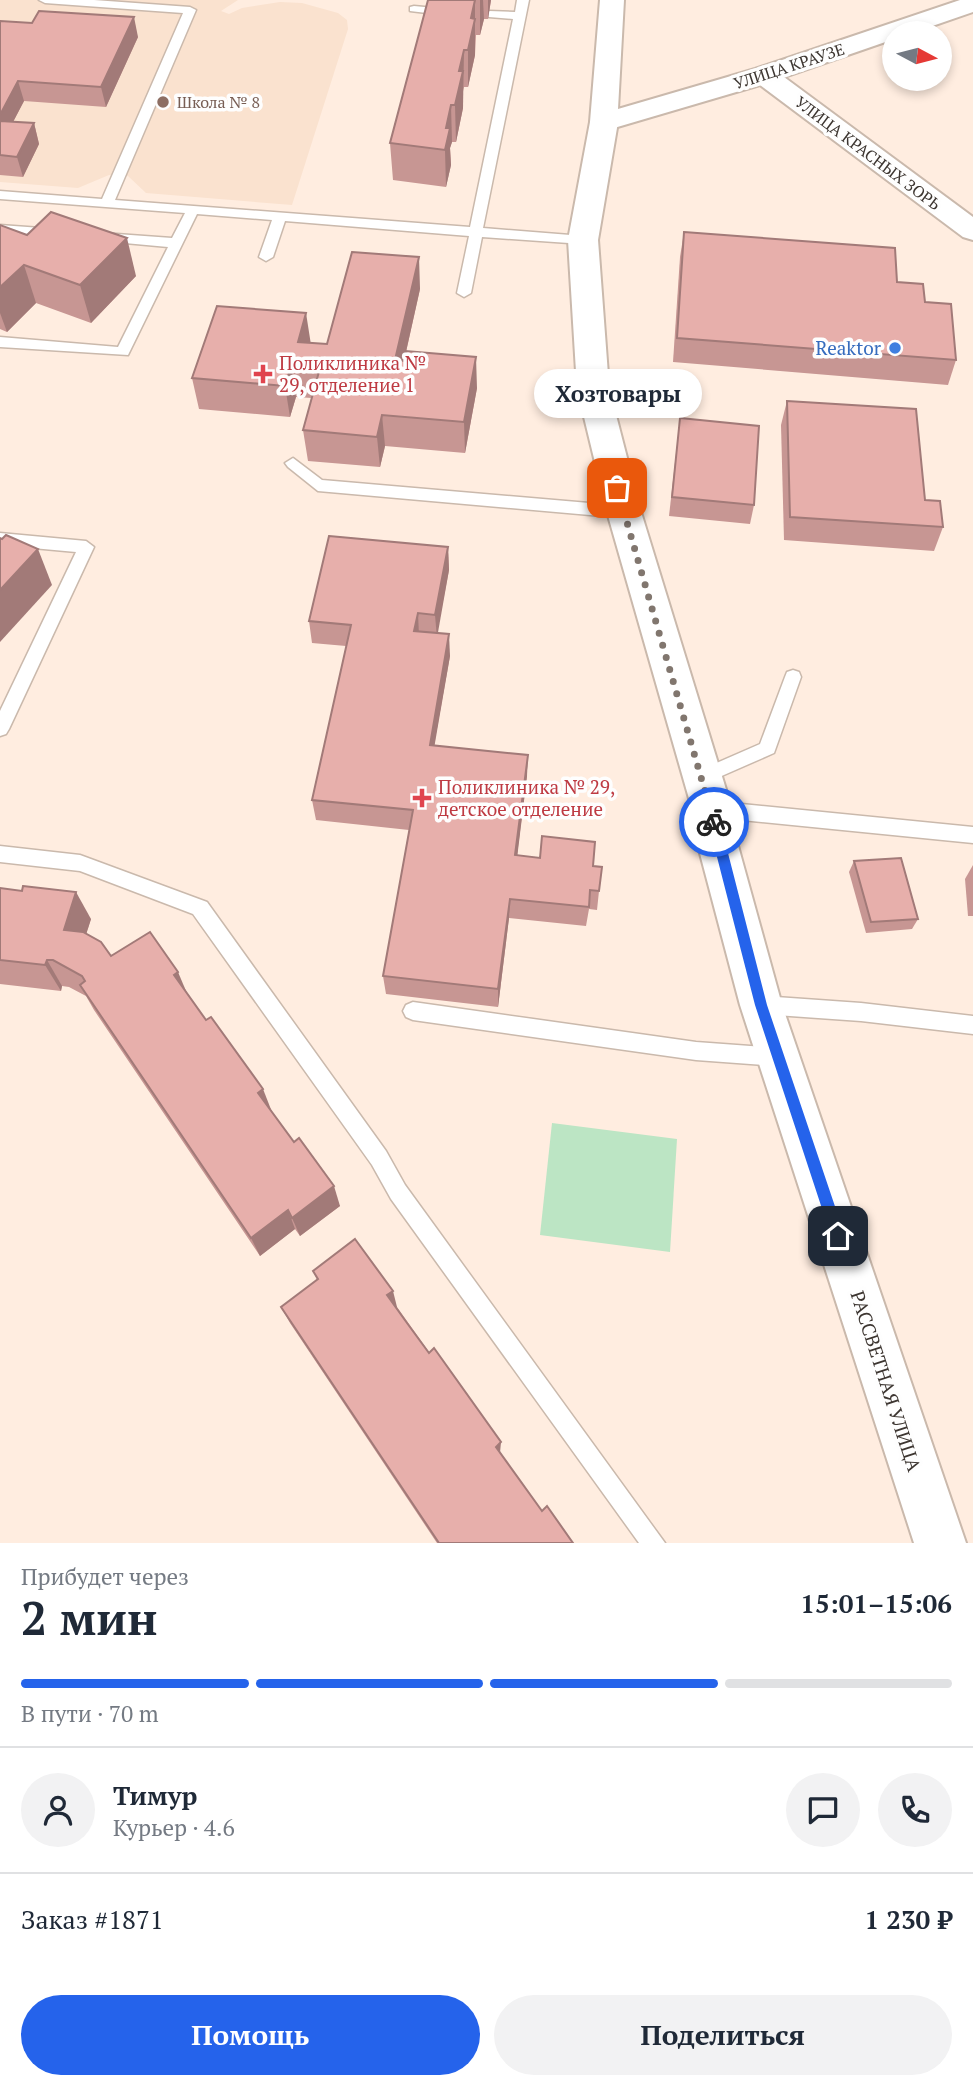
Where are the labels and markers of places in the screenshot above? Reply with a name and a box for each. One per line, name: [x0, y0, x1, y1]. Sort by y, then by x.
place label: Школа № 8: [177, 91, 260, 113]
marker: Школа № 8: [155, 94, 171, 110]
place label: Reaktor: [815, 335, 882, 360]
marker: Reaktor: [887, 340, 903, 356]
place label: Поликлиника № 29, отделение 1: [279, 350, 426, 397]
marker: Поликлиника № 29, отделение 1: [253, 364, 273, 384]
callout: Хозтовары: [533, 369, 701, 418]
pin: [587, 458, 647, 518]
place label: Поликлиника № 29, детское отделение: [438, 774, 615, 821]
marker: Поликлиника № 29, детское отделение: [412, 788, 432, 808]
pin: [808, 1206, 868, 1266]

